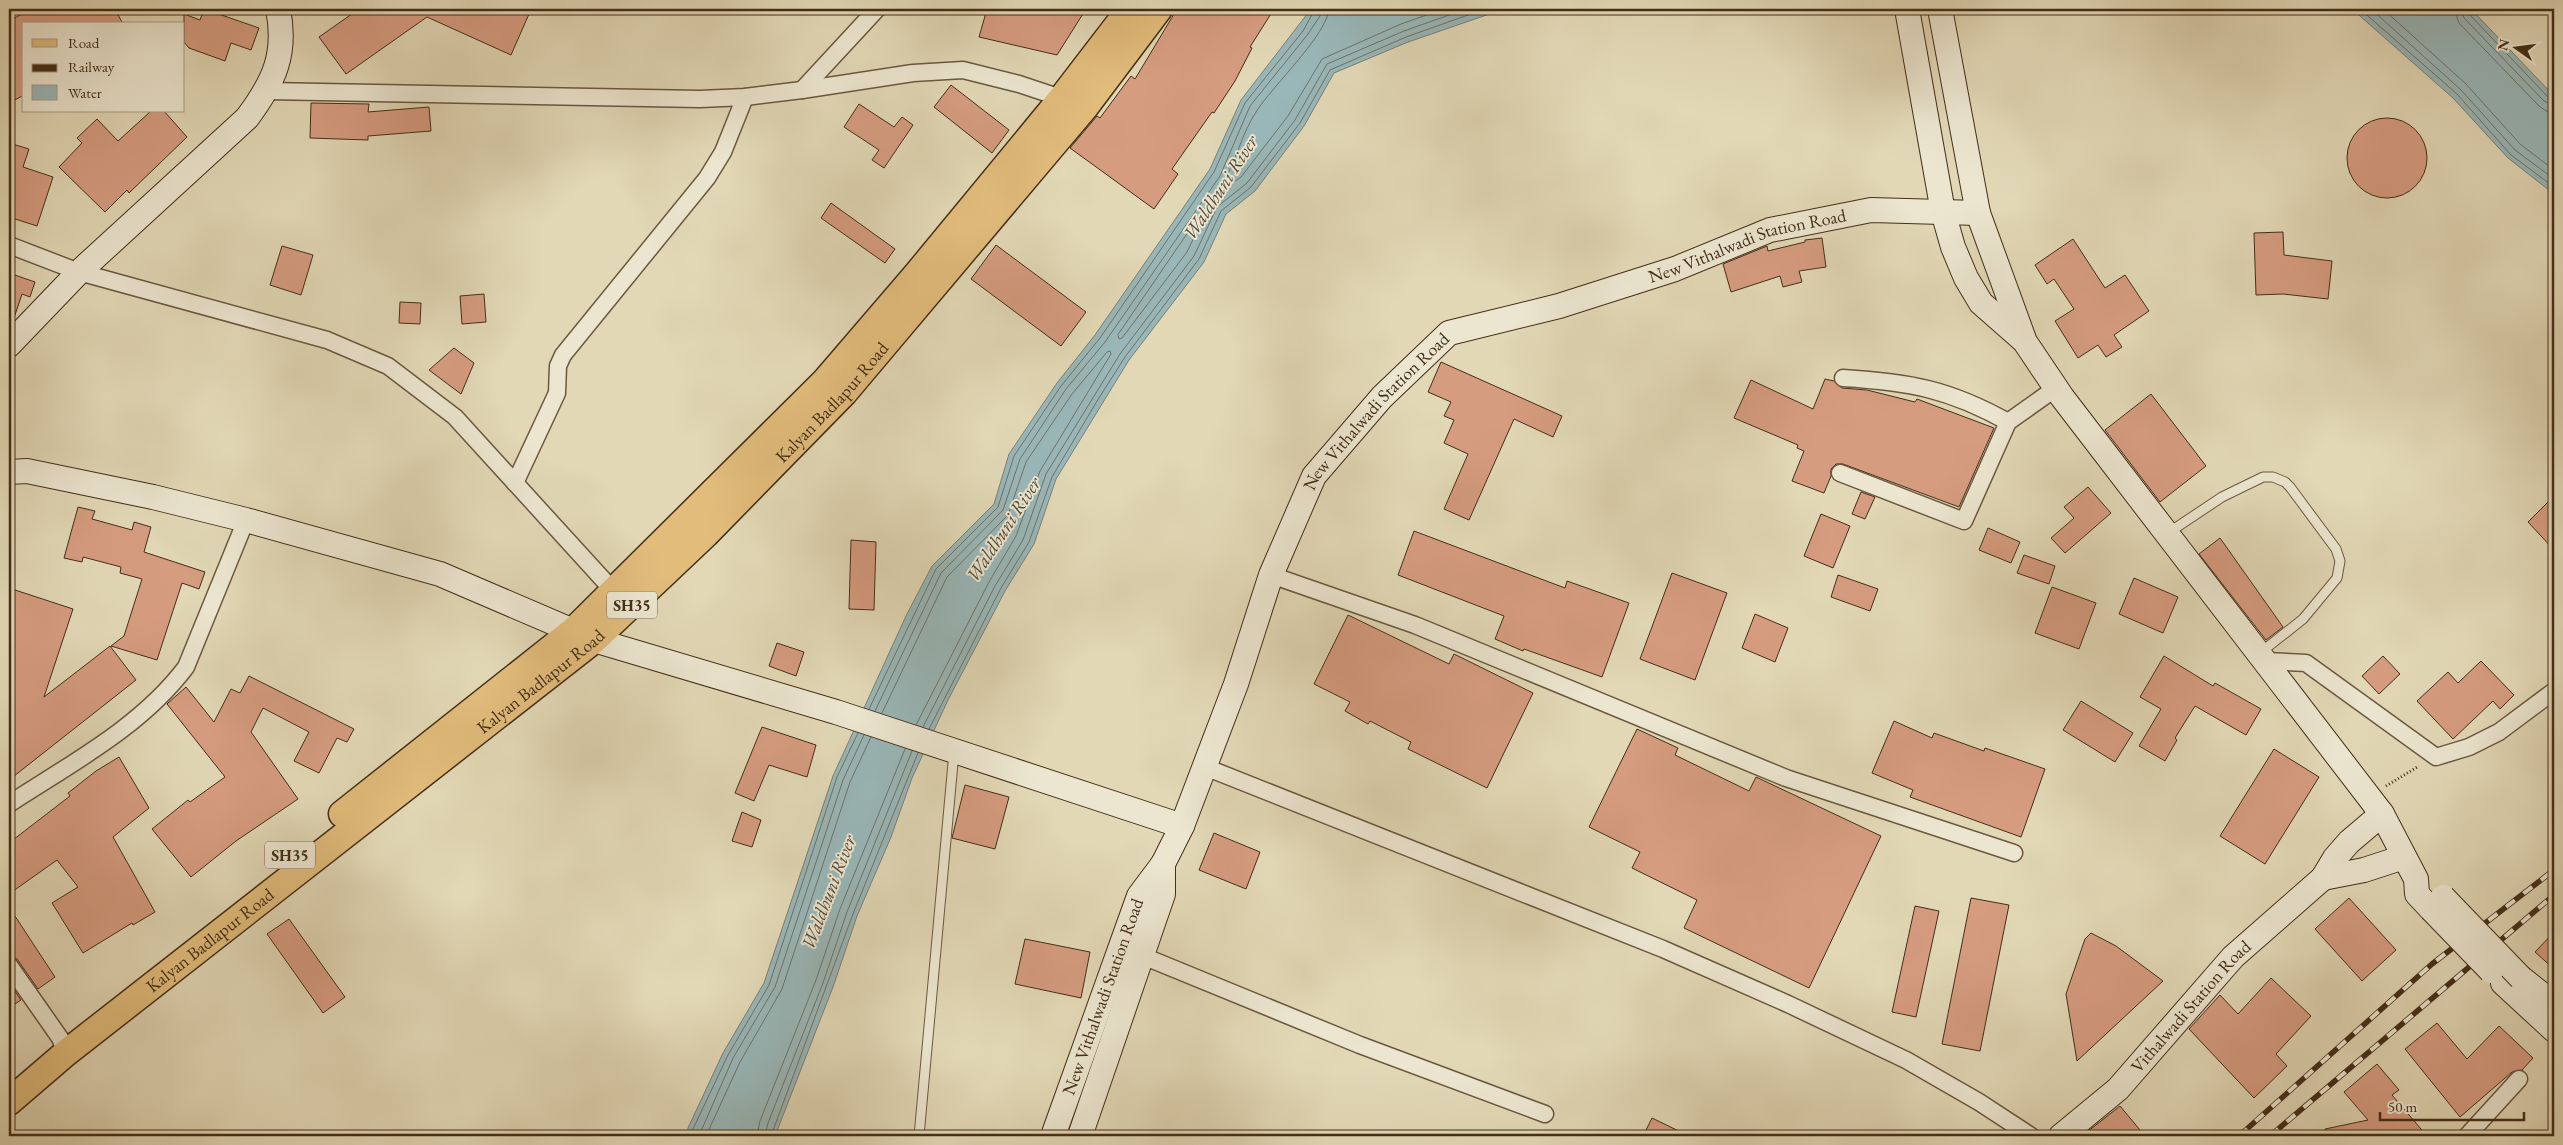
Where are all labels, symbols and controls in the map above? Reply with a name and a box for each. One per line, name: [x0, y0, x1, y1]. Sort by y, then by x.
legend: [22, 22, 185, 112]
north arrow: [2490, 22, 2540, 72]
text: Road: [68, 33, 100, 52]
text: N: [2493, 37, 2514, 53]
text: Railway: [68, 57, 115, 76]
text: Water: [68, 83, 102, 102]
water label: Waldhuni River: [1177, 130, 1264, 244]
street label: New Vithalwadi Station Road: [1645, 203, 1849, 288]
street label: New Vithalwadi Station Road: [1297, 326, 1454, 494]
street label: Kalyan Badlapur Road: [770, 336, 894, 467]
water label: Waldhuni River: [960, 472, 1047, 586]
road number: SH35: [607, 592, 657, 618]
street label: Kalyan Badlapur Road: [472, 623, 610, 738]
water label: Waldhuni River: [795, 831, 862, 953]
road number: SH35: [265, 842, 315, 868]
street label: Kalyan Badlapur Road: [141, 882, 279, 997]
street label: New Vithalwadi Station Road: [1057, 894, 1149, 1098]
street label: Vithalwadi Station Road: [2125, 934, 2256, 1077]
scale bar: [2380, 1090, 2524, 1122]
text: 50 m: [2388, 1097, 2417, 1116]

